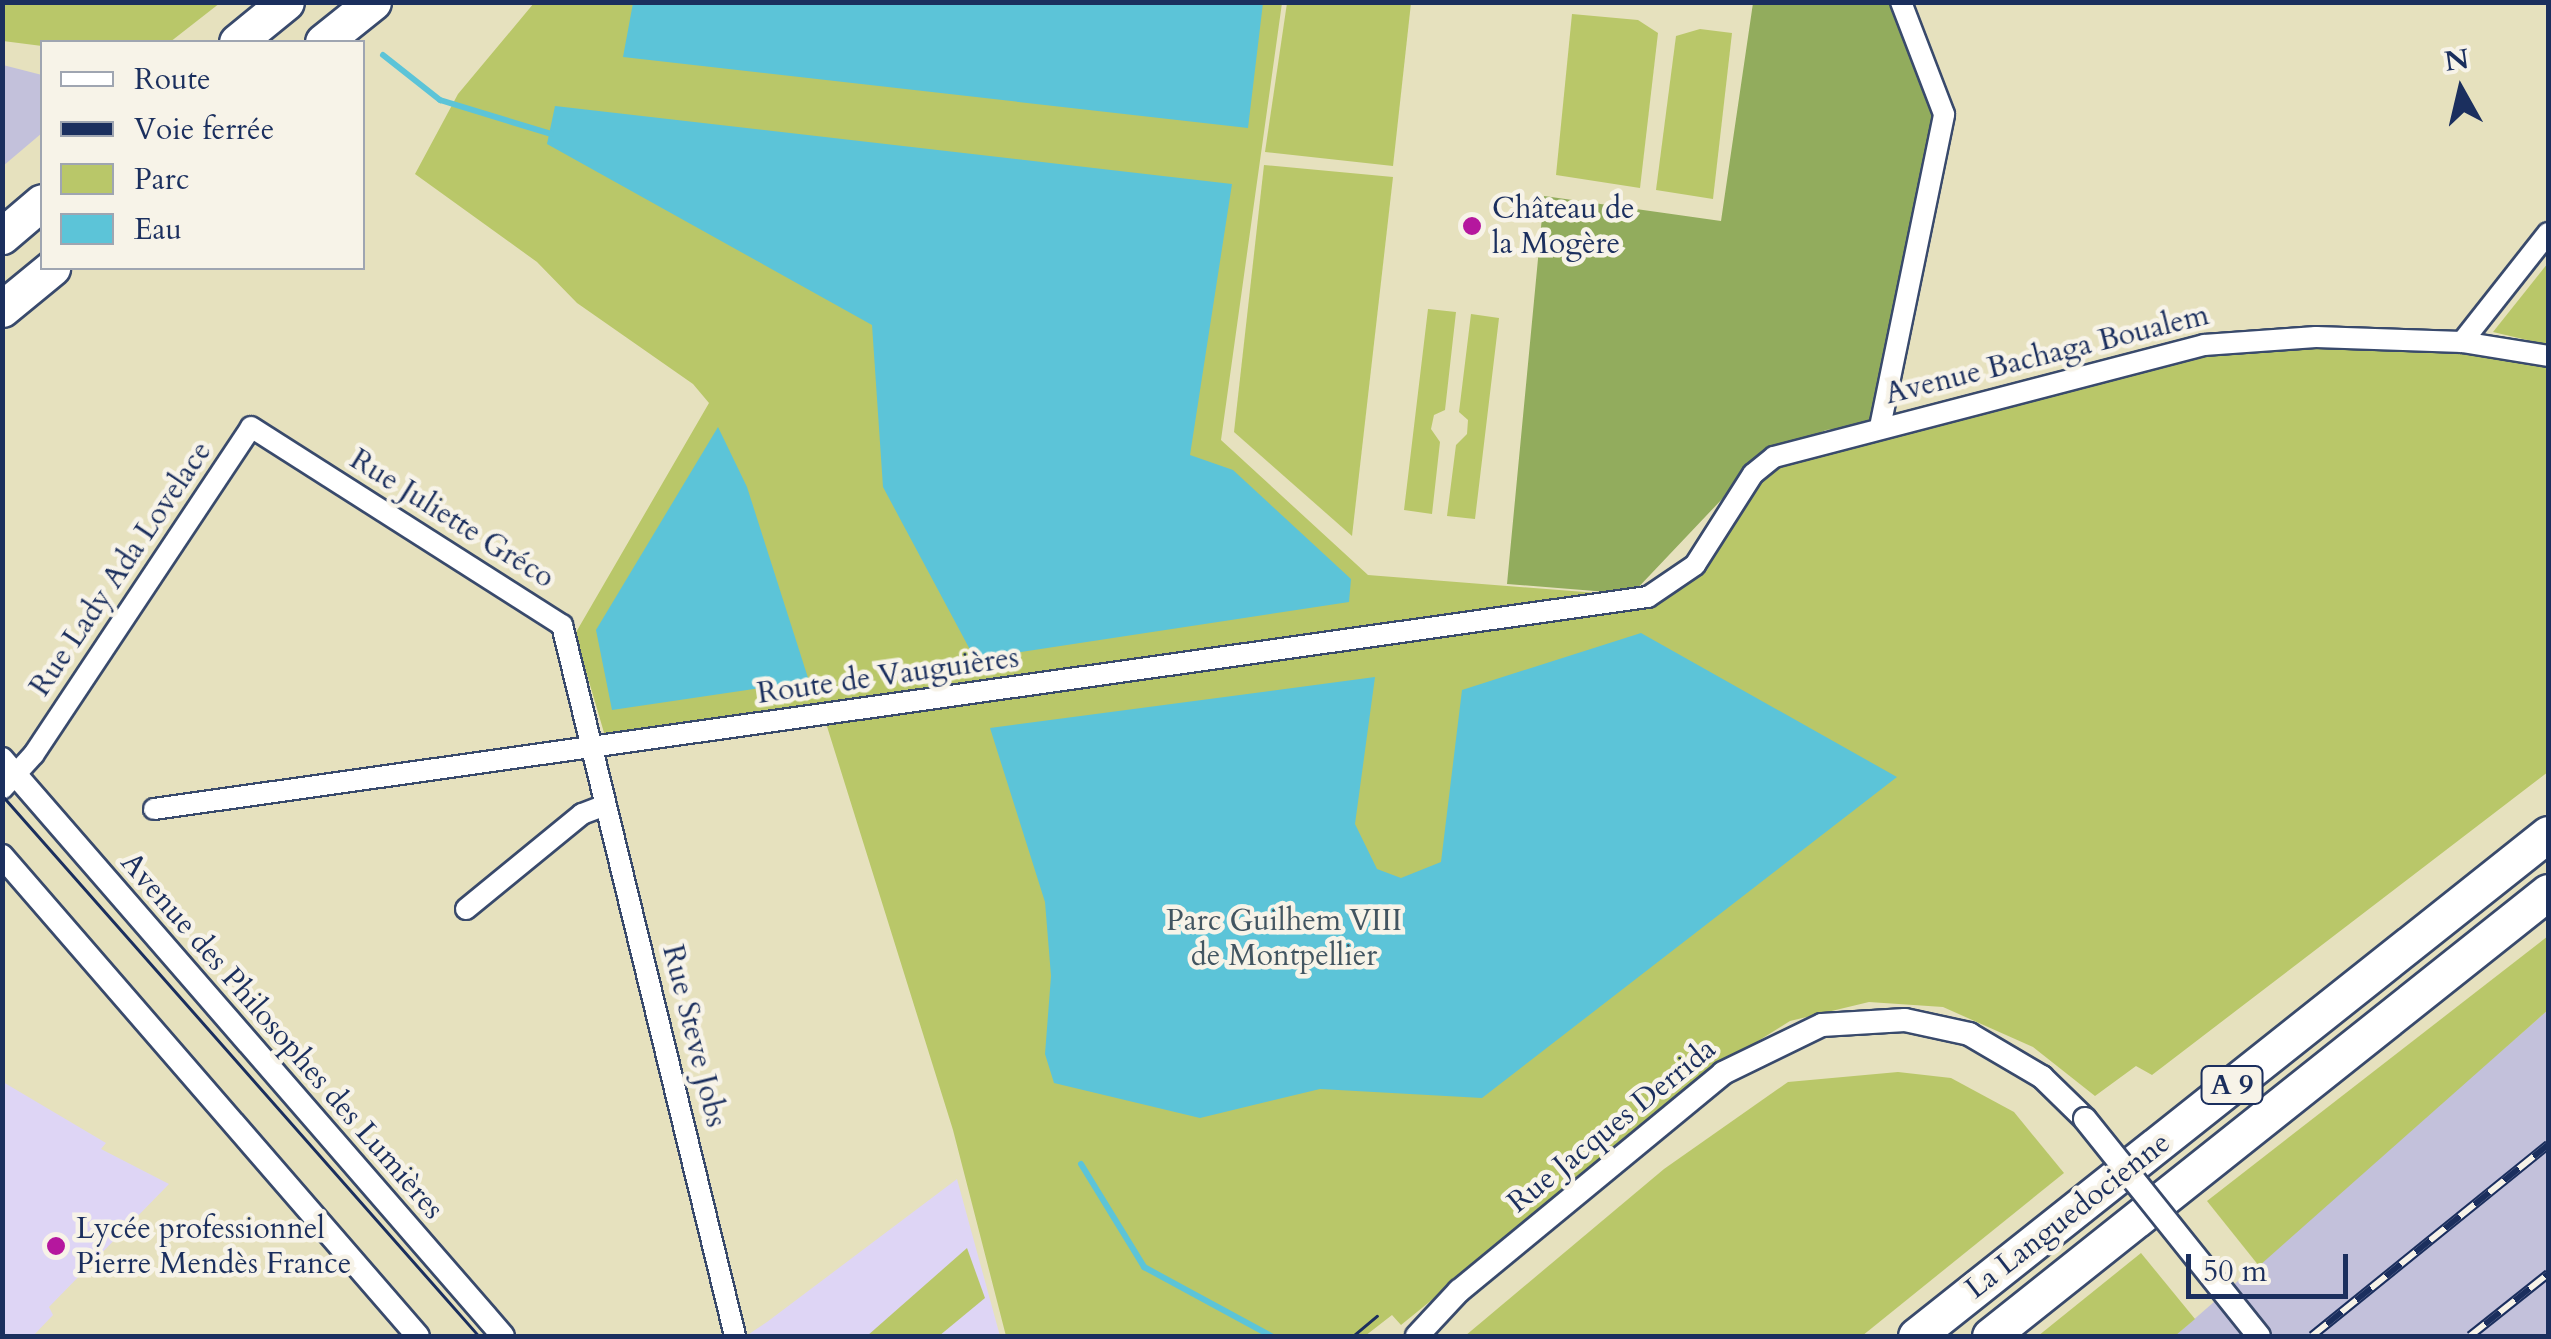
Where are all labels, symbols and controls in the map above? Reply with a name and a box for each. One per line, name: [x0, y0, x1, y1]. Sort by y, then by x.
legend: [40, 40, 365, 270]
north arrow: [2411, 40, 2511, 140]
text: N: [2442, 40, 2471, 81]
text: Route: [134, 59, 211, 100]
text: Voie ferrée: [134, 109, 274, 150]
text: Parc: [134, 159, 189, 200]
place label: Château de la Mogère: [1492, 191, 1635, 262]
text: Eau: [134, 209, 182, 250]
marker: Château de la Mogère: [1461, 215, 1483, 237]
street label: Avenue Bachaga Boualem: [1881, 297, 2213, 413]
street label: Rue Lady Ada Lovelace: [22, 435, 220, 703]
street label: Rue Juliette Gréco: [343, 442, 561, 596]
street label: Route de Vauguières: [755, 640, 1021, 712]
street label: Avenue des Philosophes des Lumières: [113, 845, 451, 1227]
park label: Parc Guilhem VIII de Montpellier: [1166, 903, 1402, 974]
street label: Rue Steve Jobs: [654, 941, 734, 1131]
street label: Rue Jacques Derrida: [1501, 1031, 1723, 1221]
road number: A 9: [2200, 1062, 2264, 1108]
street label: La Languedocienne: [1958, 1125, 2178, 1307]
place label: Lycée professionnel Pierre Mendès France: [76, 1211, 351, 1282]
scale bar: [2191, 1234, 2354, 1296]
marker: Lycée professionnel Pierre Mendès France: [45, 1235, 67, 1257]
text: 50 m: [2203, 1251, 2267, 1292]

